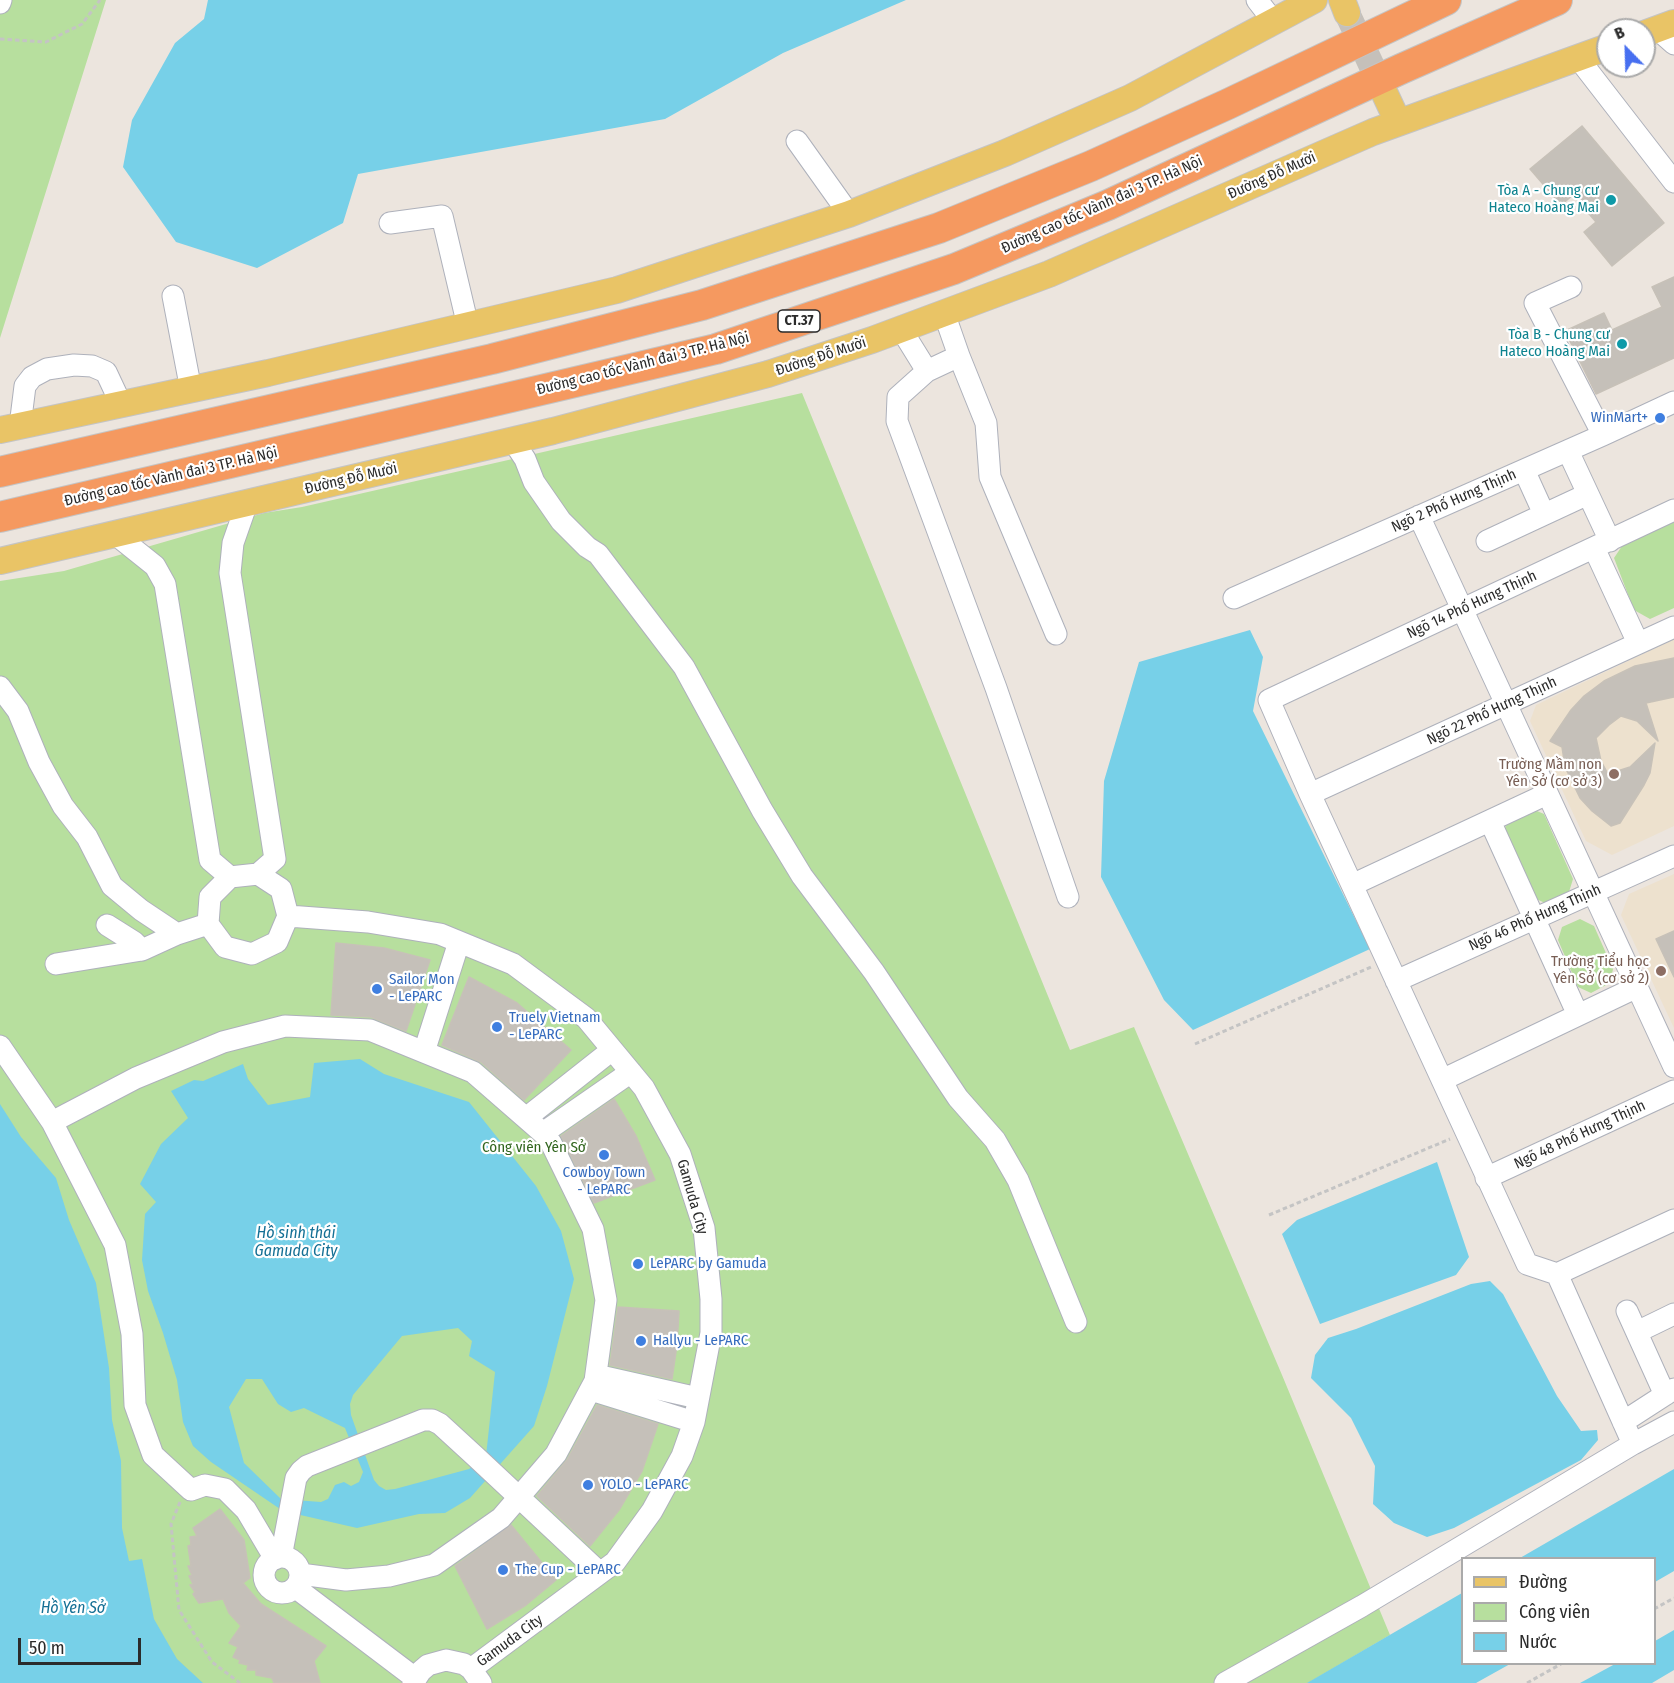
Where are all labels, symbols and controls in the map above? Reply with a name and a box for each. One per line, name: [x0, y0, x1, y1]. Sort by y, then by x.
north arrow: [1596, 18, 1656, 78]
text: B: [1612, 22, 1627, 43]
street label: Đường Đỗ Mười: [1225, 149, 1319, 203]
street label: Đường cao tốc Vành đai 3 TP. Hà Nội: [999, 152, 1205, 258]
place label: Tòa A - Chung cư Hateco Hoàng Mai: [1488, 182, 1599, 217]
marker: Tòa A - Chung cư Hateco Hoàng Mai: [1604, 193, 1618, 207]
road number: CT.37: [778, 310, 820, 332]
place label: Tòa B - Chung cư Hateco Hoàng Mai: [1499, 326, 1610, 361]
street label: Đường cao tốc Vành đai 3 TP. Hà Nội: [535, 329, 751, 399]
street label: Đường Đỗ Mười: [773, 334, 869, 380]
marker: Tòa B - Chung cư Hateco Hoàng Mai: [1615, 337, 1629, 351]
place label: WinMart+: [1591, 409, 1648, 427]
marker: WinMart+: [1653, 411, 1667, 425]
street label: Đường cao tốc Vành đai 3 TP. Hà Nội: [63, 444, 279, 510]
street label: Đường Đỗ Mười: [303, 460, 399, 498]
street label: Ngõ 2 Phố Hưng Thịnh: [1389, 465, 1519, 537]
street label: Ngõ 14 Phố Hưng Thịnh: [1404, 567, 1540, 643]
street label: Ngõ 22 Phố Hưng Thịnh: [1424, 673, 1560, 749]
place label: Trường Mầm non Yên Sở (cơ sở 3): [1499, 756, 1602, 791]
marker: Trường Mầm non Yên Sở (cơ sở 3): [1607, 767, 1621, 781]
street label: Ngõ 46 Phố Hưng Thịnh: [1466, 881, 1604, 955]
place label: Trường Tiểu học Yên Sở (cơ sở 2): [1551, 953, 1649, 988]
marker: Trường Tiểu học Yên Sở (cơ sở 2): [1654, 964, 1668, 978]
place label: Sailor Mon - LePARC: [389, 971, 455, 1006]
marker: Sailor Mon - LePARC: [370, 982, 384, 996]
place label: Truely Vietnam - LePARC: [509, 1009, 601, 1044]
marker: Truely Vietnam - LePARC: [490, 1020, 504, 1034]
street label: Ngõ 48 Phố Hưng Thịnh: [1511, 1097, 1649, 1173]
park label: Công viên Yên Sở: [482, 1139, 586, 1157]
marker: Cowboy Town - LePARC: [597, 1148, 611, 1162]
street label: Gamuda City: [673, 1157, 711, 1237]
place label: Cowboy Town - LePARC: [563, 1164, 645, 1199]
water label: Hồ sinh thái Gamuda City: [255, 1224, 337, 1262]
place label: LePARC by Gamuda: [650, 1255, 767, 1273]
marker: LePARC by Gamuda: [631, 1257, 645, 1271]
place label: Hallyu - LePARC: [653, 1332, 748, 1350]
marker: Hallyu - LePARC: [634, 1334, 648, 1348]
place label: YOLO - LePARC: [600, 1476, 689, 1494]
marker: YOLO - LePARC: [581, 1478, 595, 1492]
legend: [1461, 1557, 1656, 1665]
place label: The Cup - LePARC: [515, 1561, 621, 1579]
marker: The Cup - LePARC: [496, 1563, 510, 1577]
text: Đường: [1519, 1571, 1567, 1593]
water label: Hồ Yên Sở: [41, 1599, 105, 1619]
text: Công viên: [1519, 1601, 1590, 1623]
street label: Gamuda City: [473, 1611, 547, 1671]
scale bar: [21, 1626, 144, 1664]
text: Nước: [1519, 1631, 1557, 1653]
text: 50 m: [29, 1637, 65, 1659]

